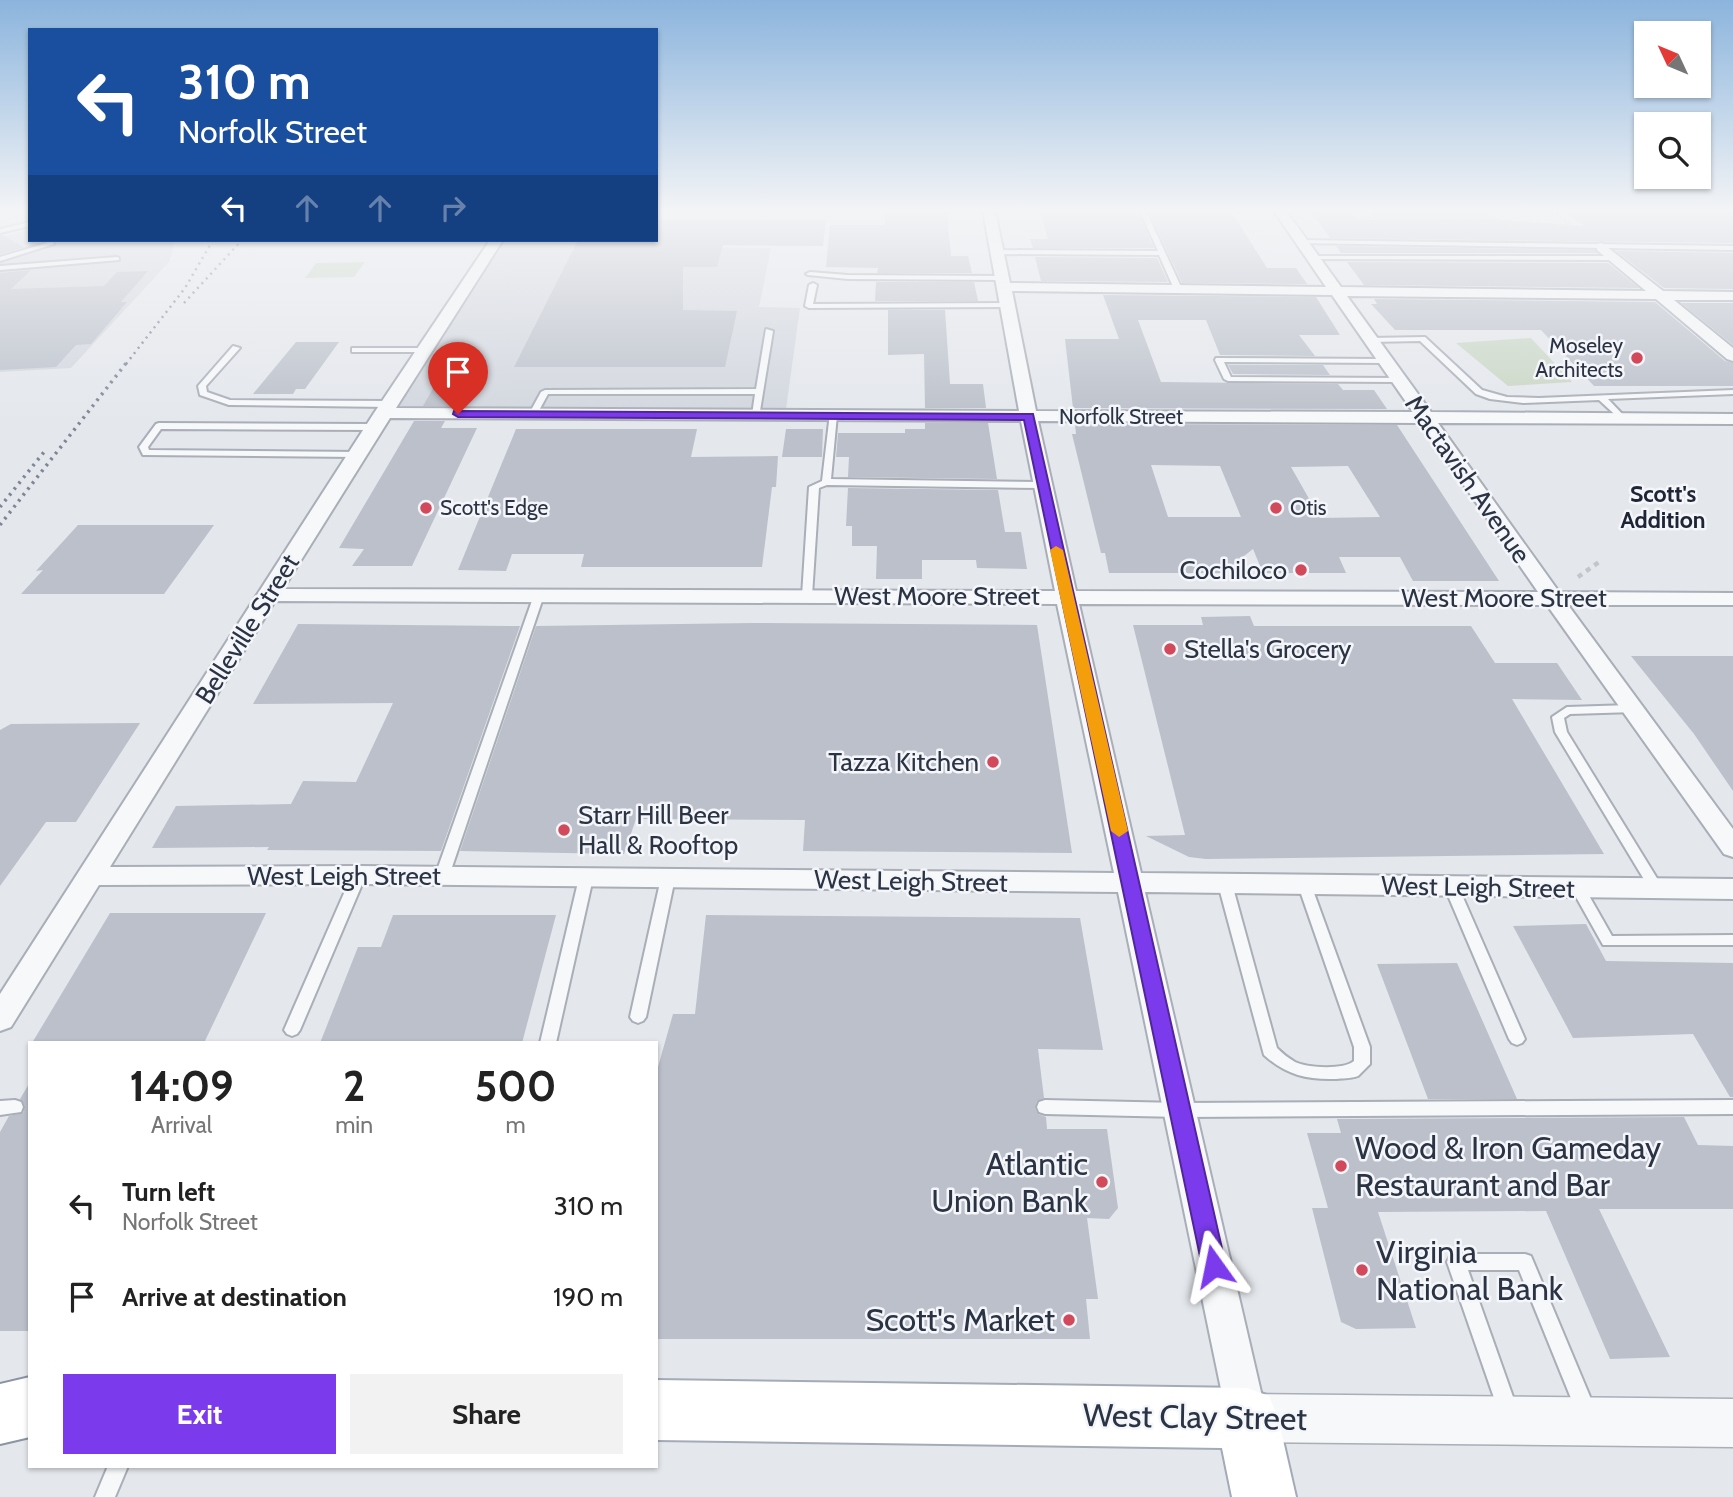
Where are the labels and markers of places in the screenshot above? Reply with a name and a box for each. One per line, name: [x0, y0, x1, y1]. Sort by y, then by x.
place label: Moseley Architects: [1535, 333, 1623, 382]
pin: [428, 342, 488, 414]
marker: Moseley Architects: [1629, 350, 1645, 366]
place label: Scott's Edge: [440, 495, 548, 520]
place label: Otis: [1290, 495, 1327, 520]
marker: Scott's Edge: [418, 500, 434, 516]
marker: Otis: [1268, 500, 1284, 516]
place label: Cochiloco: [1179, 554, 1287, 586]
marker: Cochiloco: [1293, 562, 1309, 578]
place label: Stella's Grocery: [1184, 633, 1352, 665]
marker: Stella's Grocery: [1162, 641, 1178, 657]
place label: Tazza Kitchen: [828, 746, 979, 778]
marker: Tazza Kitchen: [985, 754, 1001, 770]
place label: Starr Hill Beer Hall & Rooftop: [578, 799, 738, 861]
marker: Starr Hill Beer Hall & Rooftop: [556, 822, 572, 838]
place label: Wood & Iron Gameday Restaurant and Bar: [1355, 1128, 1661, 1204]
place label: Atlantic Union Bank: [931, 1144, 1089, 1220]
marker: Wood & Iron Gameday Restaurant and Bar: [1333, 1158, 1349, 1174]
marker: Atlantic Union Bank: [1094, 1174, 1110, 1190]
place label: Virginia National Bank: [1376, 1232, 1564, 1308]
marker: Virginia National Bank: [1354, 1262, 1370, 1278]
place label: Scott's Market: [865, 1300, 1055, 1339]
marker: Scott's Market: [1061, 1312, 1077, 1328]

